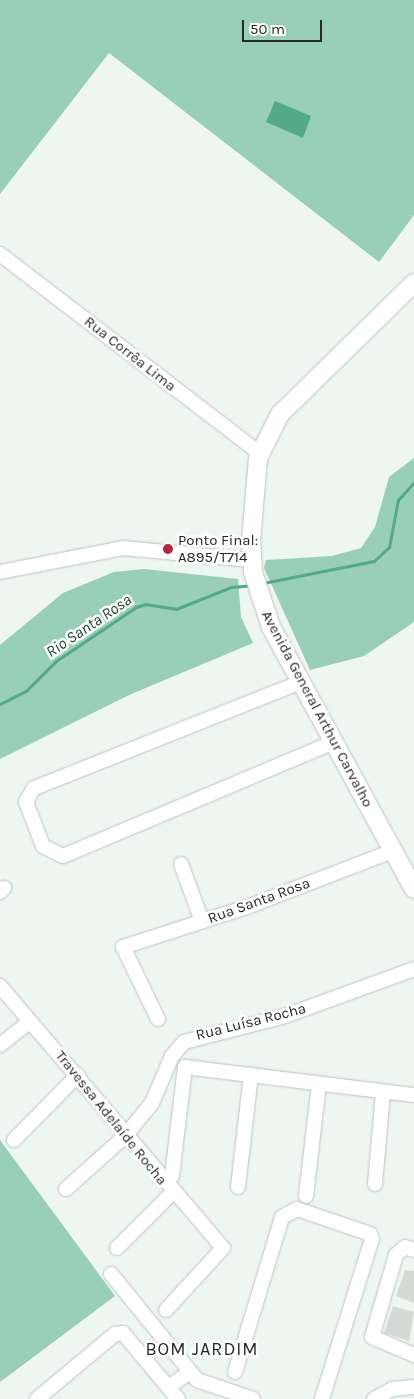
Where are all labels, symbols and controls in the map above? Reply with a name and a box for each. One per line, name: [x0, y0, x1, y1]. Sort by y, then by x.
scale bar: [244, 10, 324, 42]
text: 50 m: [250, 20, 285, 38]
street label: Rua Corrêa Lima: [80, 313, 180, 395]
place label: Ponto Final: A895/T714: [178, 531, 258, 566]
marker: Ponto Final: A895/T714: [162, 543, 174, 555]
water label: Rio Santa Rosa: [43, 590, 135, 662]
street label: Avenida General Arthur Carvalho: [257, 608, 377, 810]
street label: Rua Santa Rosa: [205, 874, 313, 928]
street label: Rua Luísa Rocha: [194, 1000, 308, 1044]
street label: Travessa Adelaíde Rocha: [51, 1047, 171, 1189]
district label: BOM JARDIM: [144, 1338, 260, 1360]

